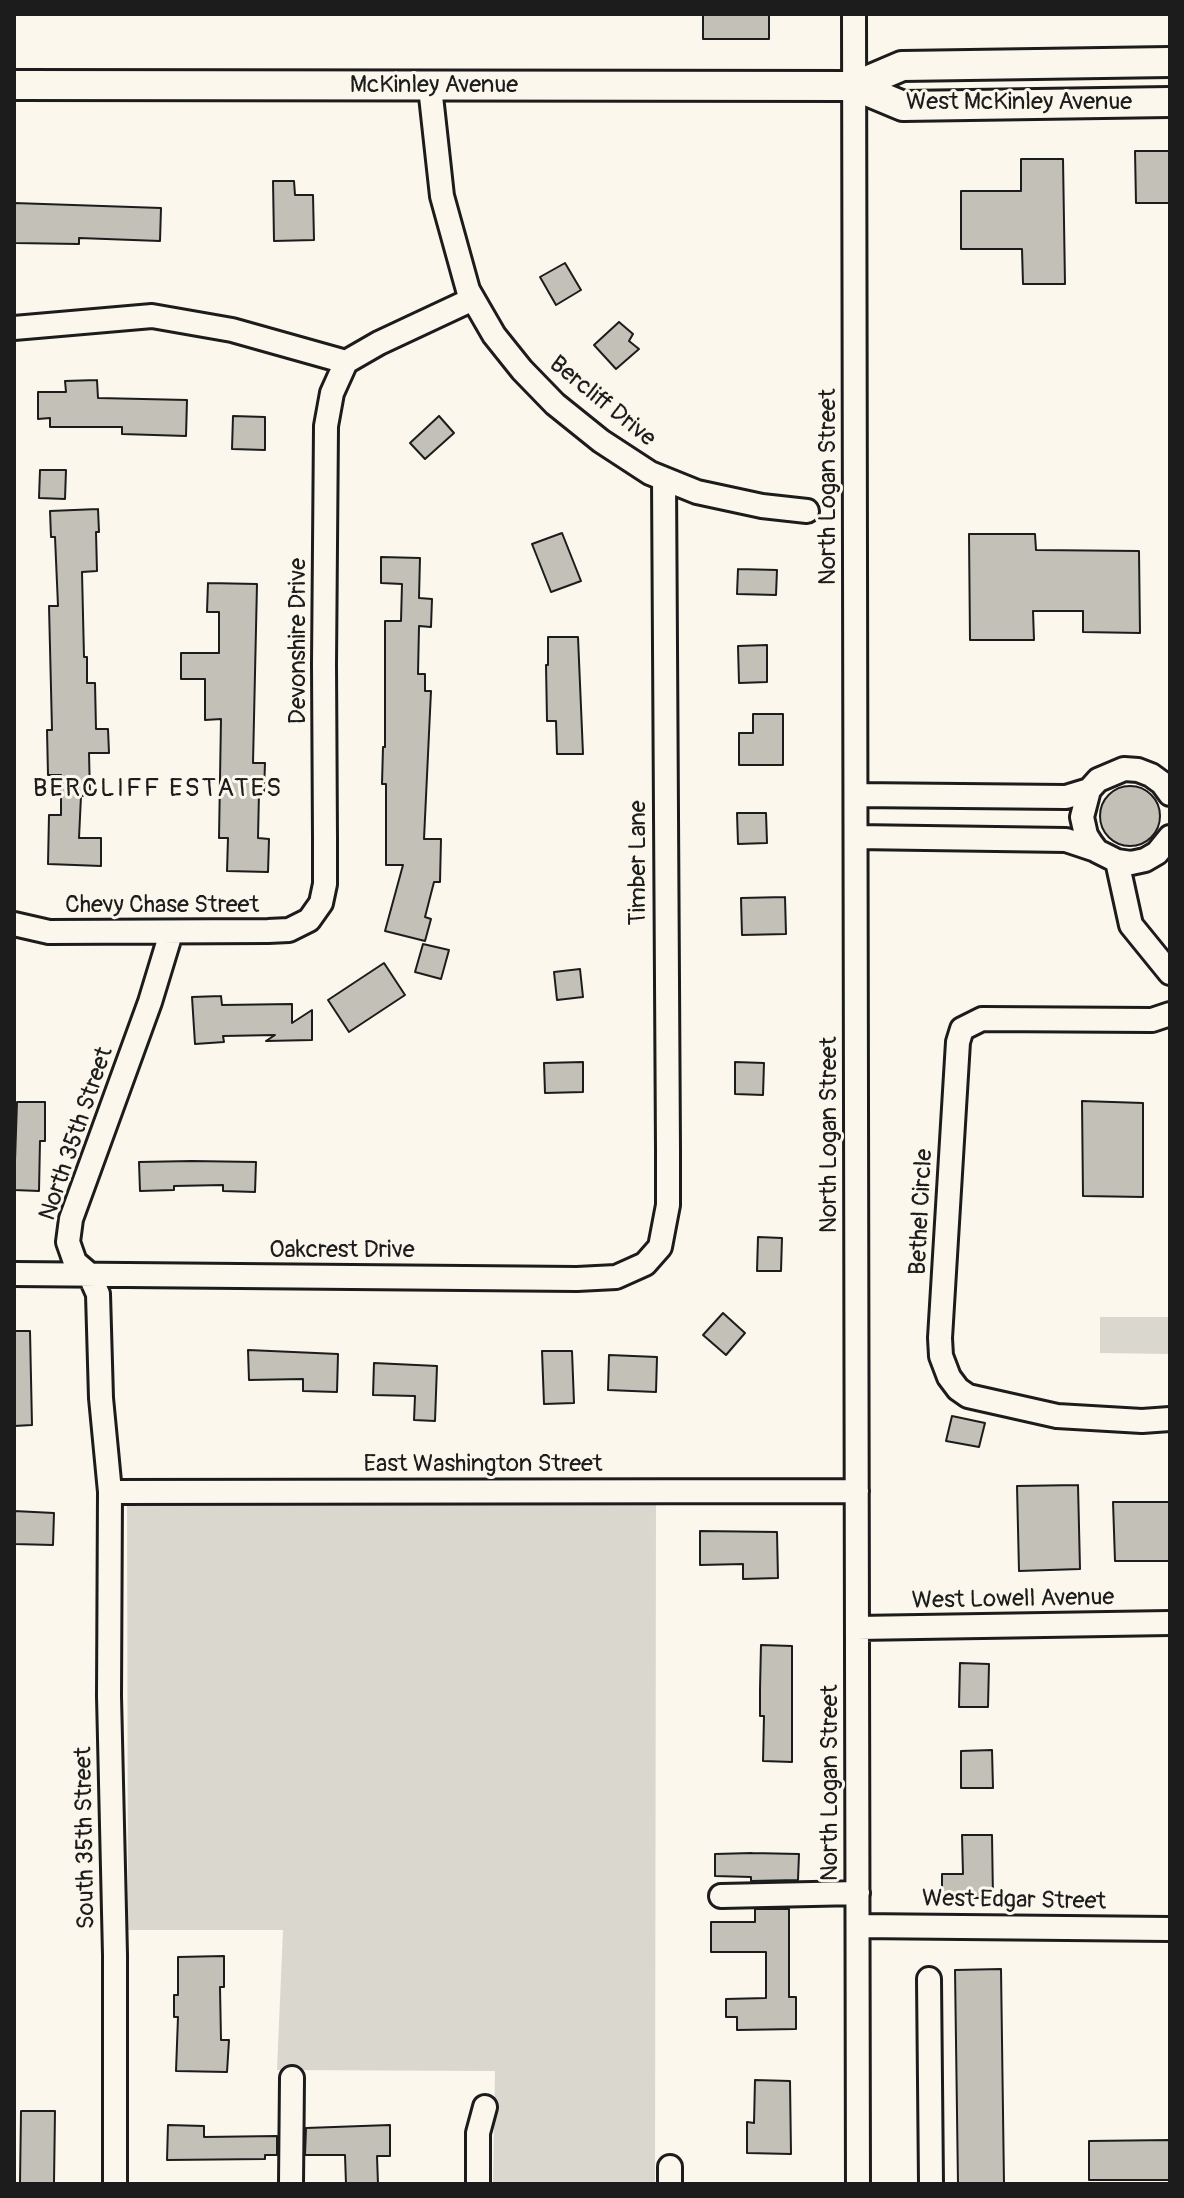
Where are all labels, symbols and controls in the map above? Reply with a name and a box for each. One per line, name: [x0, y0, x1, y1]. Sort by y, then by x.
street label: McKinley Avenue: [350, 72, 518, 100]
street label: West McKinley Avenue: [906, 89, 1132, 117]
street label: Bercliff Drive: [543, 350, 661, 454]
street label: North Logan Street: [815, 389, 843, 585]
street label: Devonshire Drive: [285, 558, 313, 724]
district label: BERCLIFF ESTATES: [33, 773, 283, 805]
street label: Timber Lane: [625, 800, 653, 926]
street label: Chevy Chase Street: [65, 892, 259, 920]
street label: North Logan Street: [816, 1037, 844, 1233]
street label: North 35th Street: [34, 1044, 120, 1224]
street label: Bethel Circle: [904, 1148, 940, 1276]
street label: Oakcrest Drive: [269, 1237, 415, 1265]
street label: East Washington Street: [363, 1451, 603, 1479]
street label: West Lowell Avenue: [911, 1584, 1115, 1616]
street label: North Logan Street: [817, 1685, 845, 1881]
street label: South 35th Street: [70, 1746, 102, 1930]
street label: West Edgar Street: [922, 1885, 1106, 1917]

